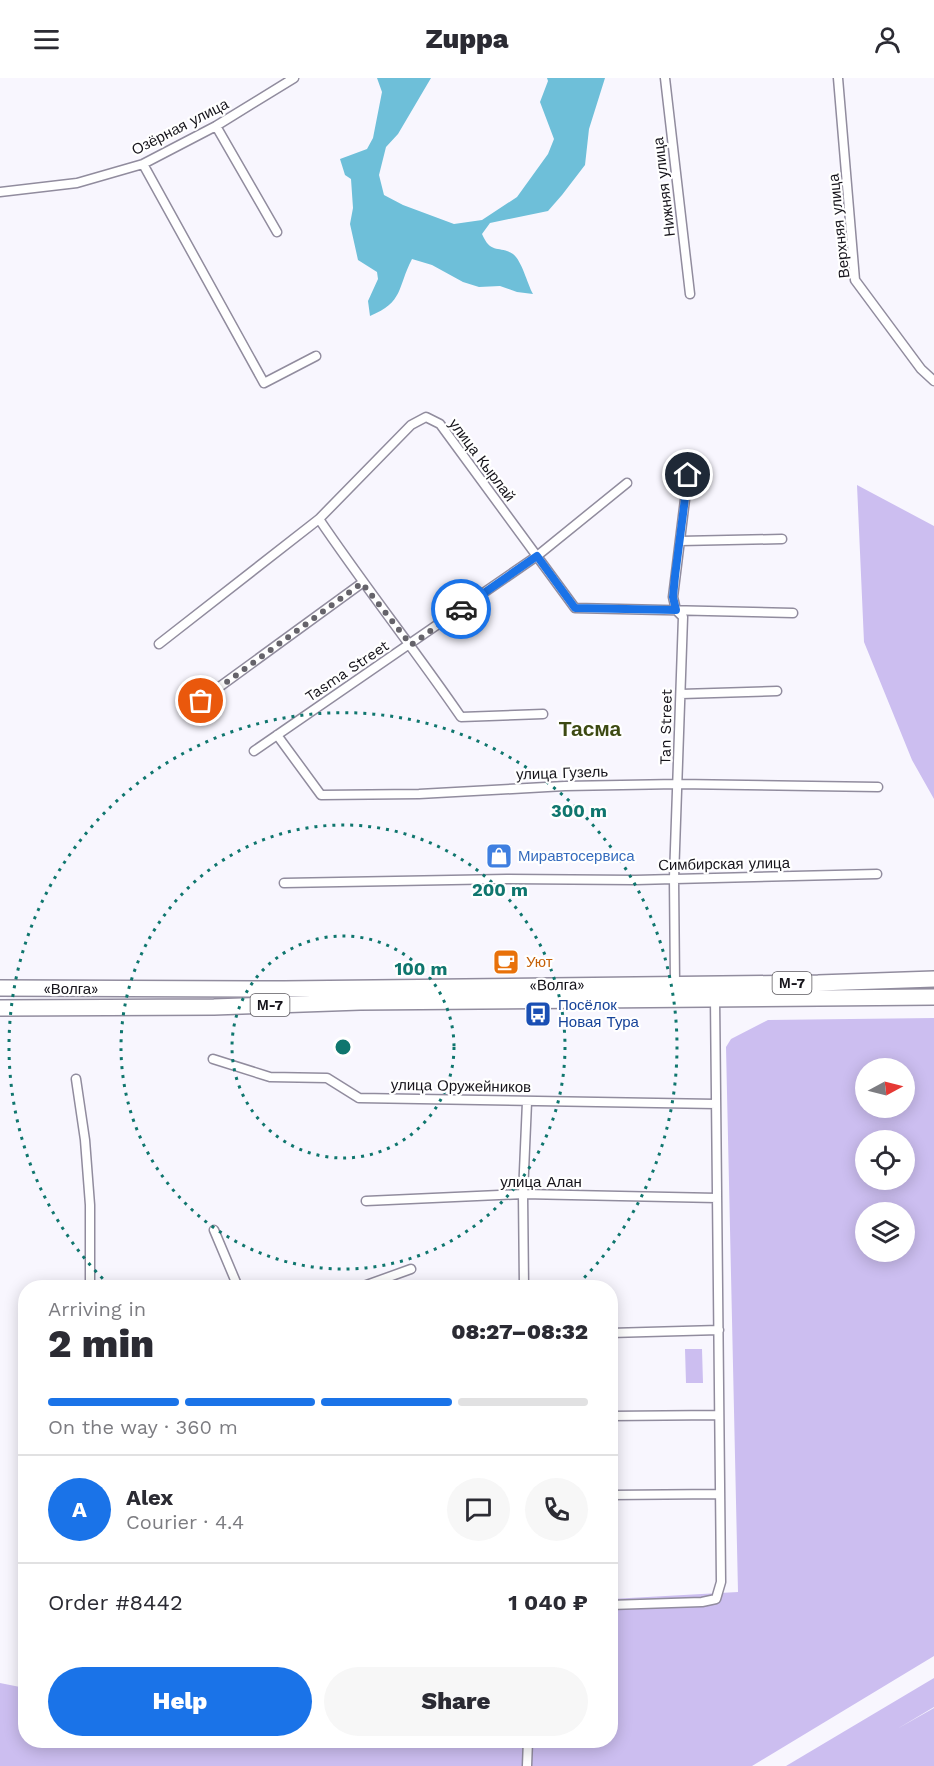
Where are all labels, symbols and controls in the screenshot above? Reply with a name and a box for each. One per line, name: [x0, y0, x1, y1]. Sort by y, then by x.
icon: menu: [30, 23, 63, 56]
text: Zuppa: [425, 23, 509, 55]
icon: person: [871, 23, 904, 56]
street label: Озёрная улица: [129, 95, 232, 159]
street label: Нижняя улица: [649, 136, 679, 238]
street label: Верхняя улица: [824, 172, 853, 279]
street label: улица Кырлай: [445, 415, 519, 505]
pin: [662, 449, 713, 500]
icon: home: [671, 458, 704, 491]
courier: [431, 579, 491, 639]
icon: car: [445, 593, 478, 626]
street label: Tasma Street: [302, 636, 393, 705]
pin: [175, 675, 226, 726]
icon: bag: [184, 684, 217, 717]
street label: Tan Street: [656, 688, 676, 765]
district label: Тасма: [559, 716, 622, 741]
street label: улица Гузель: [516, 762, 609, 784]
text: 300 m: [551, 800, 607, 821]
shop icon: Миравтосервиса: [484, 841, 514, 871]
place label: Миравтосервиса: [518, 847, 635, 865]
street label: Симбирская улица: [658, 854, 791, 874]
text: 200 m: [472, 879, 528, 900]
cafe icon: Уют: [491, 947, 521, 977]
place label: Уют: [526, 953, 553, 971]
text: 100 m: [394, 958, 448, 979]
road number: М-7: [772, 972, 812, 994]
street label: «Волга»: [529, 976, 585, 994]
street label: «Волга»: [43, 980, 99, 998]
road number: М-7: [250, 994, 290, 1016]
place label: Посёлок Новая Тура: [558, 996, 640, 1031]
bus stop icon: Посёлок Новая Тура: [523, 999, 553, 1029]
centre of rings: [333, 1037, 353, 1057]
north arrow: [855, 1058, 915, 1118]
map controls: [855, 1058, 915, 1262]
street label: улица Оружейников: [391, 1076, 531, 1096]
button: locate: [855, 1130, 915, 1190]
street label: улица Алан: [500, 1173, 582, 1191]
button: layers: [855, 1202, 915, 1262]
text: Arriving in: [48, 1297, 146, 1321]
text: 08:27–08:32: [451, 1319, 588, 1344]
text: 2 min: [48, 1321, 154, 1366]
text: On the way · 360 m: [48, 1415, 238, 1439]
button: chat: [447, 1478, 510, 1541]
button: phone: [525, 1478, 588, 1541]
text: Alex: [126, 1485, 173, 1510]
text: A: [72, 1497, 87, 1522]
text: Courier · 4.4: [126, 1510, 244, 1534]
text: Order #8442: [48, 1590, 183, 1615]
text: 1 040 ₽: [508, 1590, 588, 1615]
button: Help: [48, 1667, 312, 1736]
button: Share: [324, 1667, 588, 1736]

